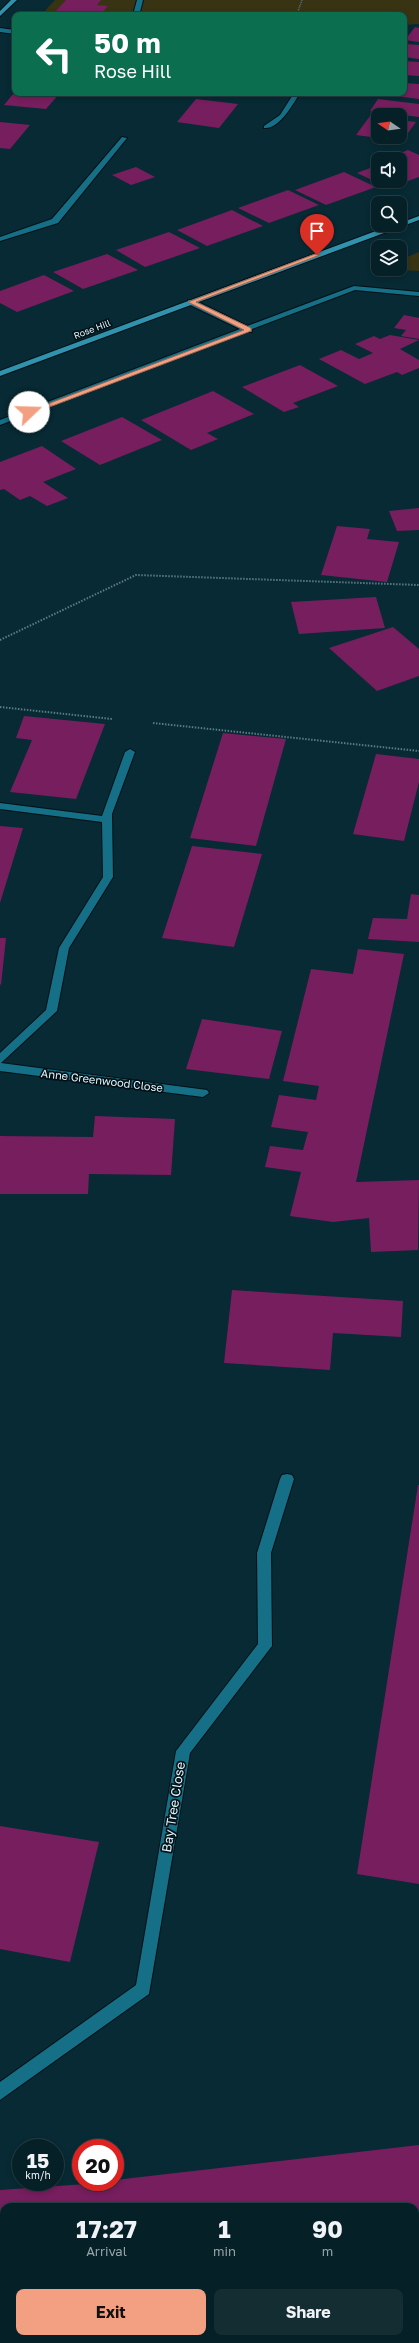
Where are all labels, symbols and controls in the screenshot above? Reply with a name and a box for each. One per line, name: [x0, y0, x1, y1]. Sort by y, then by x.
text: 50 m: [94, 26, 161, 59]
icon: left: [28, 28, 80, 80]
text: Rose Hill: [94, 60, 171, 82]
north arrow: [371, 108, 407, 144]
map controls: [371, 108, 407, 276]
button: sound: [371, 152, 407, 188]
button: search: [371, 196, 407, 232]
pin: [300, 214, 334, 255]
icon: arrive: [306, 220, 328, 242]
button: layers: [371, 240, 407, 276]
street label: Rose Hill: [72, 317, 112, 341]
position arrow: [8, 391, 50, 433]
street label: Anne Greenwood Close: [40, 1066, 164, 1094]
street label: Bay Tree Close: [158, 1761, 188, 1853]
speed limit sign: 20: [72, 2139, 124, 2191]
text: 15: [27, 2148, 49, 2172]
text: km/h: [25, 2169, 51, 2181]
text: 17:27: [76, 2214, 137, 2243]
text: 1: [218, 2214, 231, 2243]
text: 90: [312, 2214, 343, 2243]
text: Arrival: [86, 2243, 127, 2259]
text: min: [213, 2243, 236, 2259]
text: m: [322, 2243, 333, 2259]
button: Exit: [16, 2289, 206, 2335]
button: Share: [214, 2289, 403, 2335]

